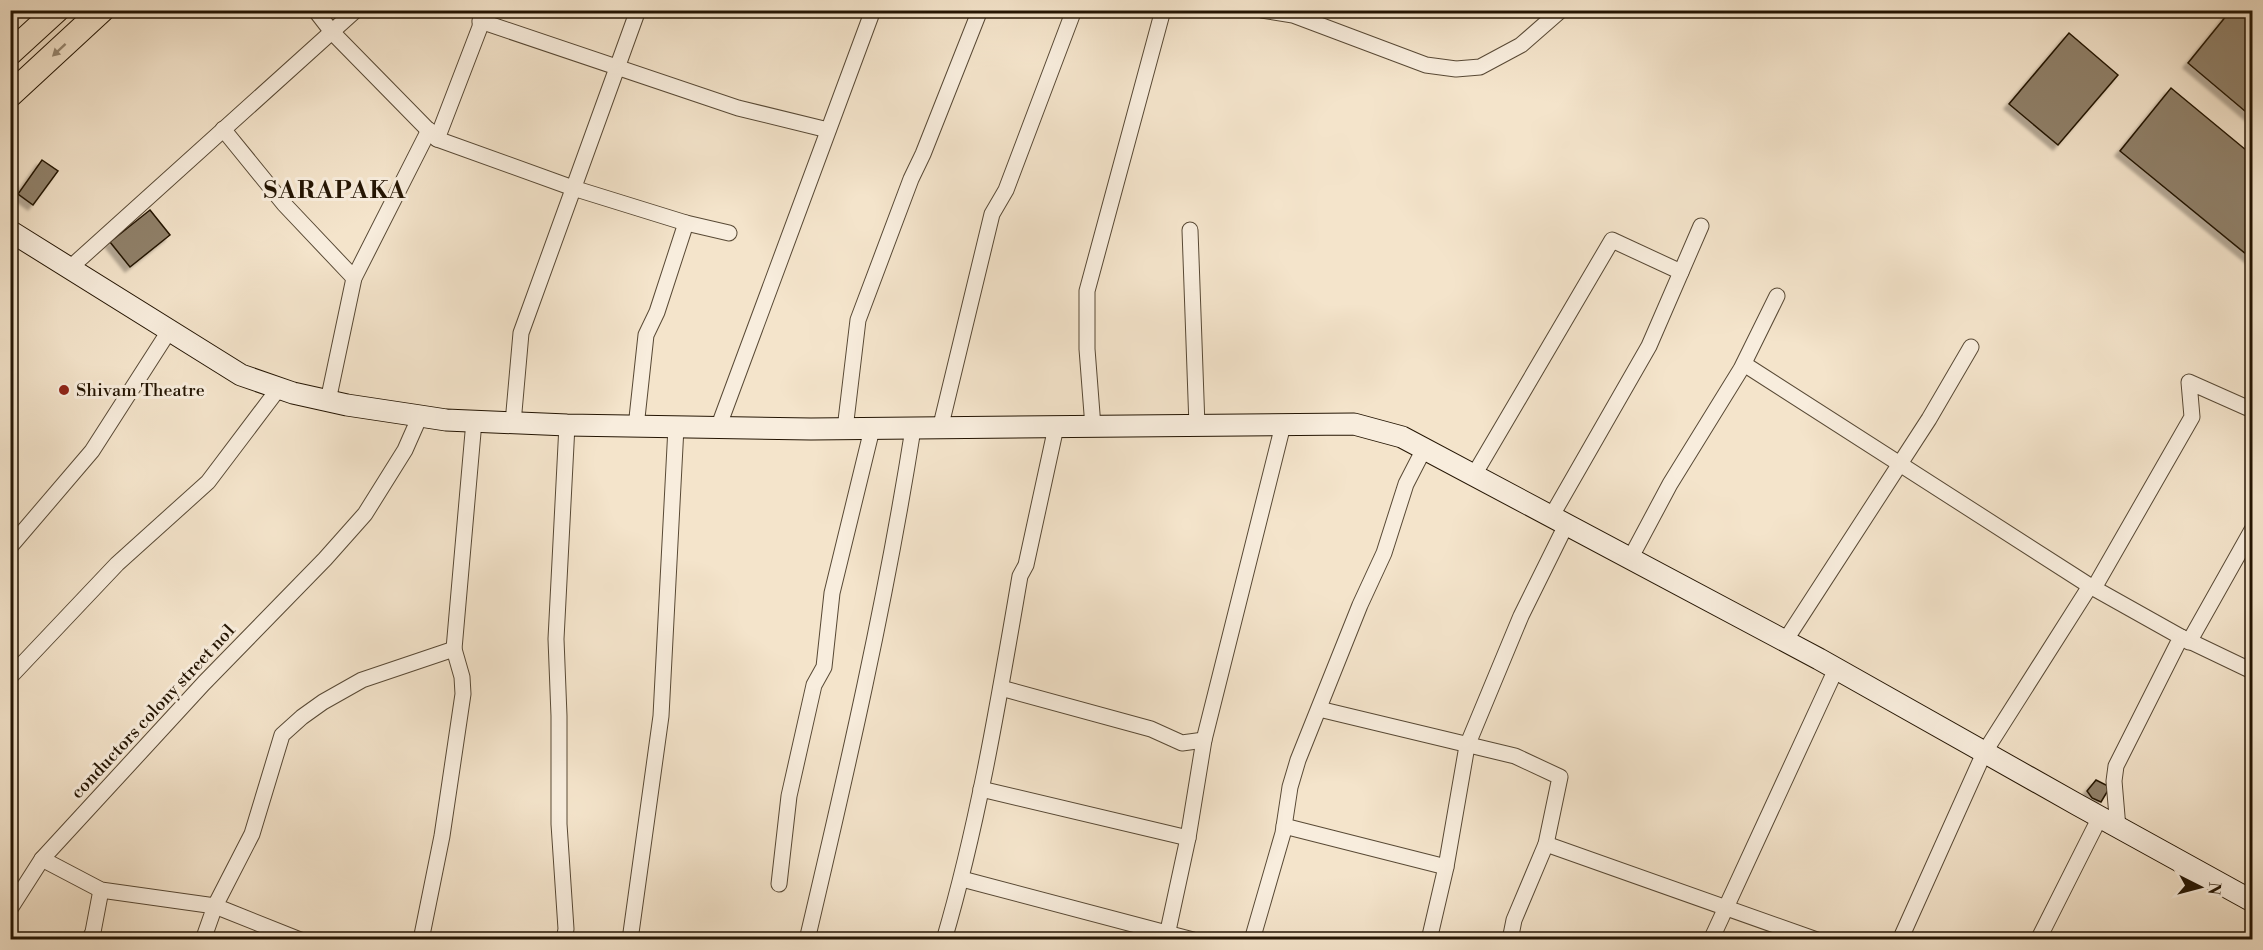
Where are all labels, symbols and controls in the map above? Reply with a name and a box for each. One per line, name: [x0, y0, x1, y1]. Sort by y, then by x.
one-way arrow: [52, 43, 67, 56]
district label: SARAPAKA: [263, 176, 407, 206]
place label: Shivam Theatre: [76, 379, 205, 402]
marker: Shivam Theatre: [57, 383, 71, 397]
street label: conductors colony street no1: [66, 619, 241, 804]
north arrow: [2170, 857, 2230, 917]
text: N: [2203, 881, 2225, 896]

